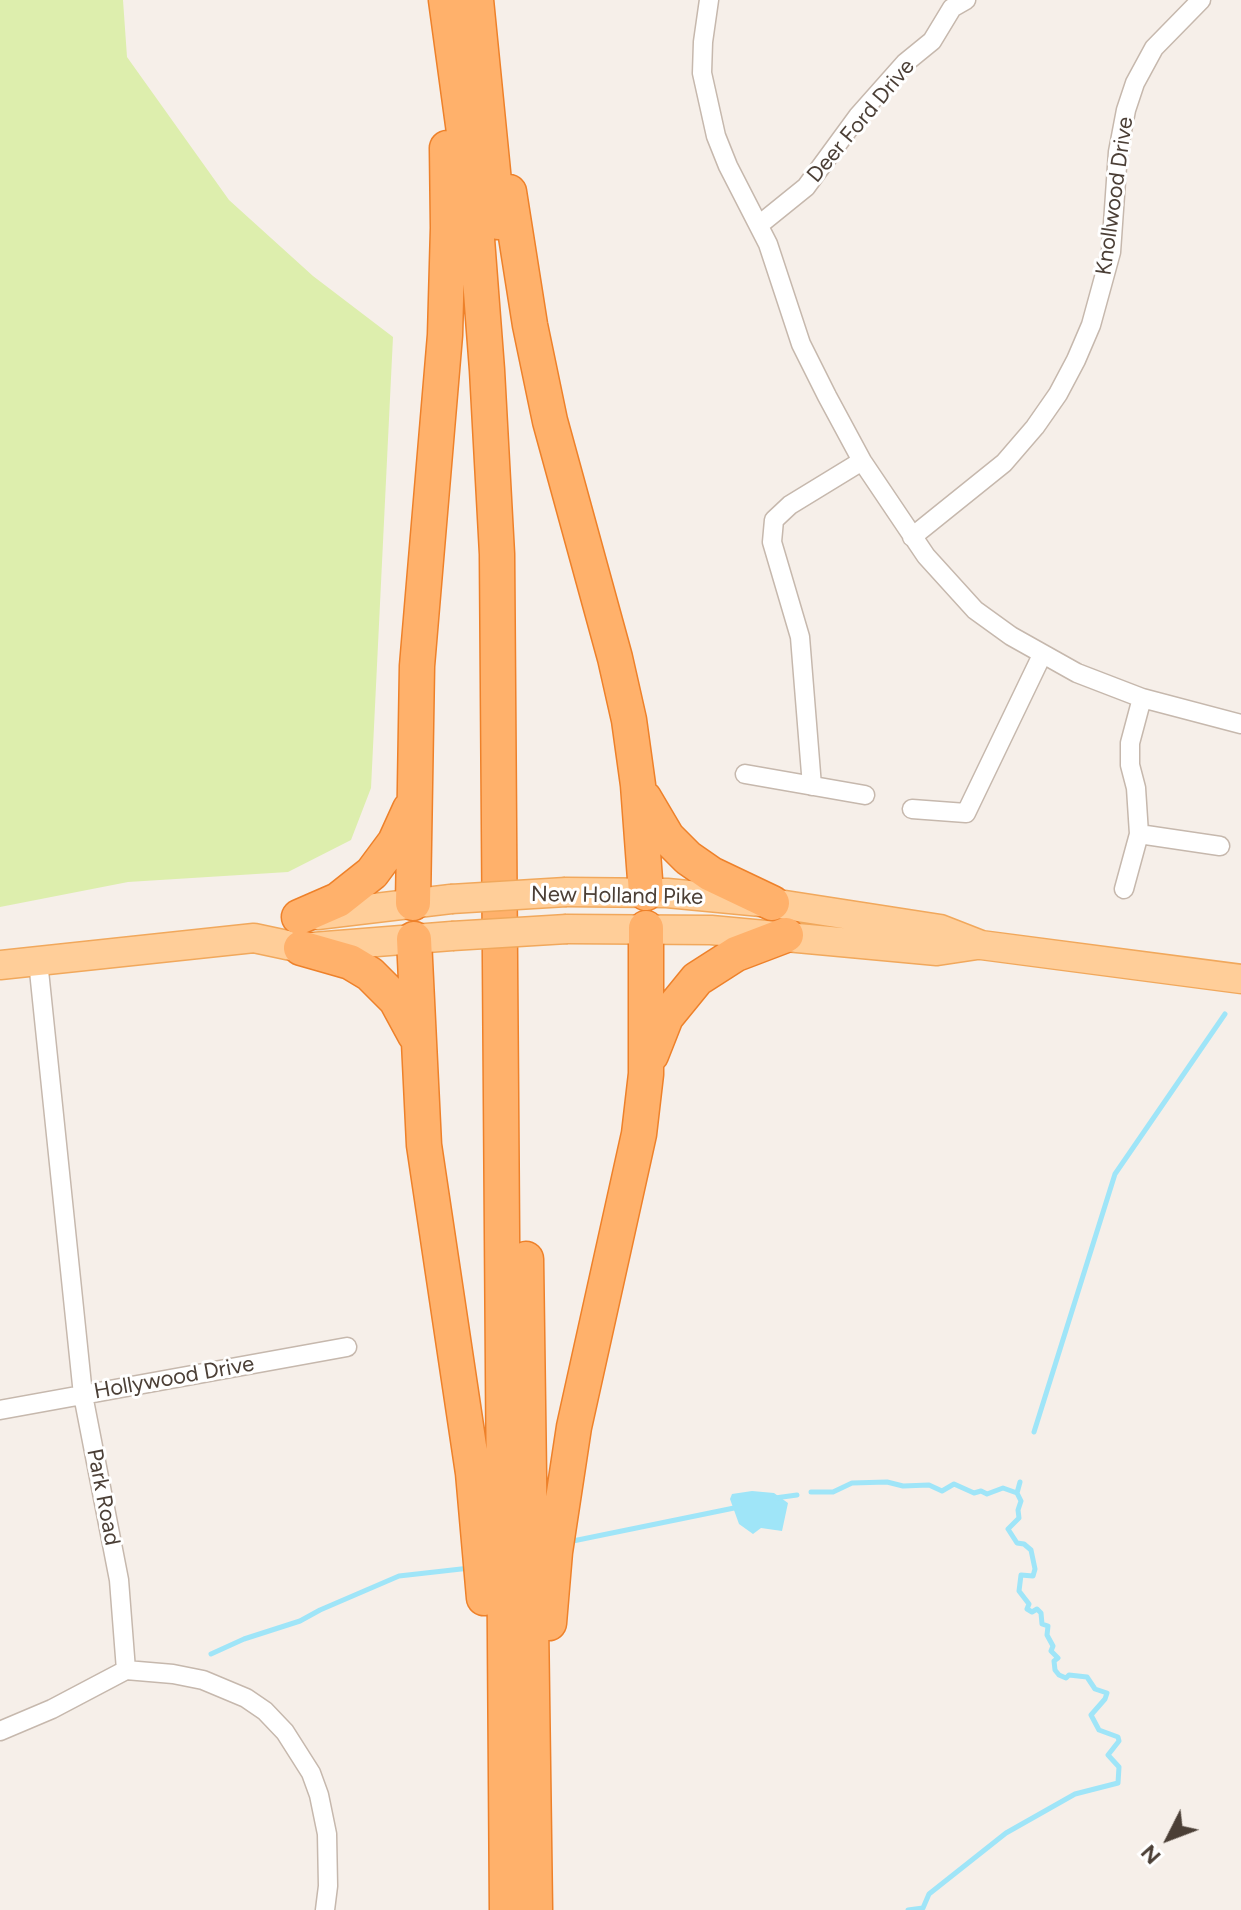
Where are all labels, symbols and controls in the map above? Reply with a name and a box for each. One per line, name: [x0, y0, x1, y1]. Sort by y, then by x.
street label: Deer Ford Drive: [802, 54, 920, 188]
street label: Knollwood Drive: [1091, 115, 1139, 277]
street label: New Holland Pike: [531, 881, 703, 911]
street label: Hollywood Drive: [92, 1351, 256, 1405]
street label: Park Road: [81, 1446, 125, 1548]
north arrow: [1129, 1798, 1209, 1878]
text: N: [1135, 1839, 1167, 1870]

